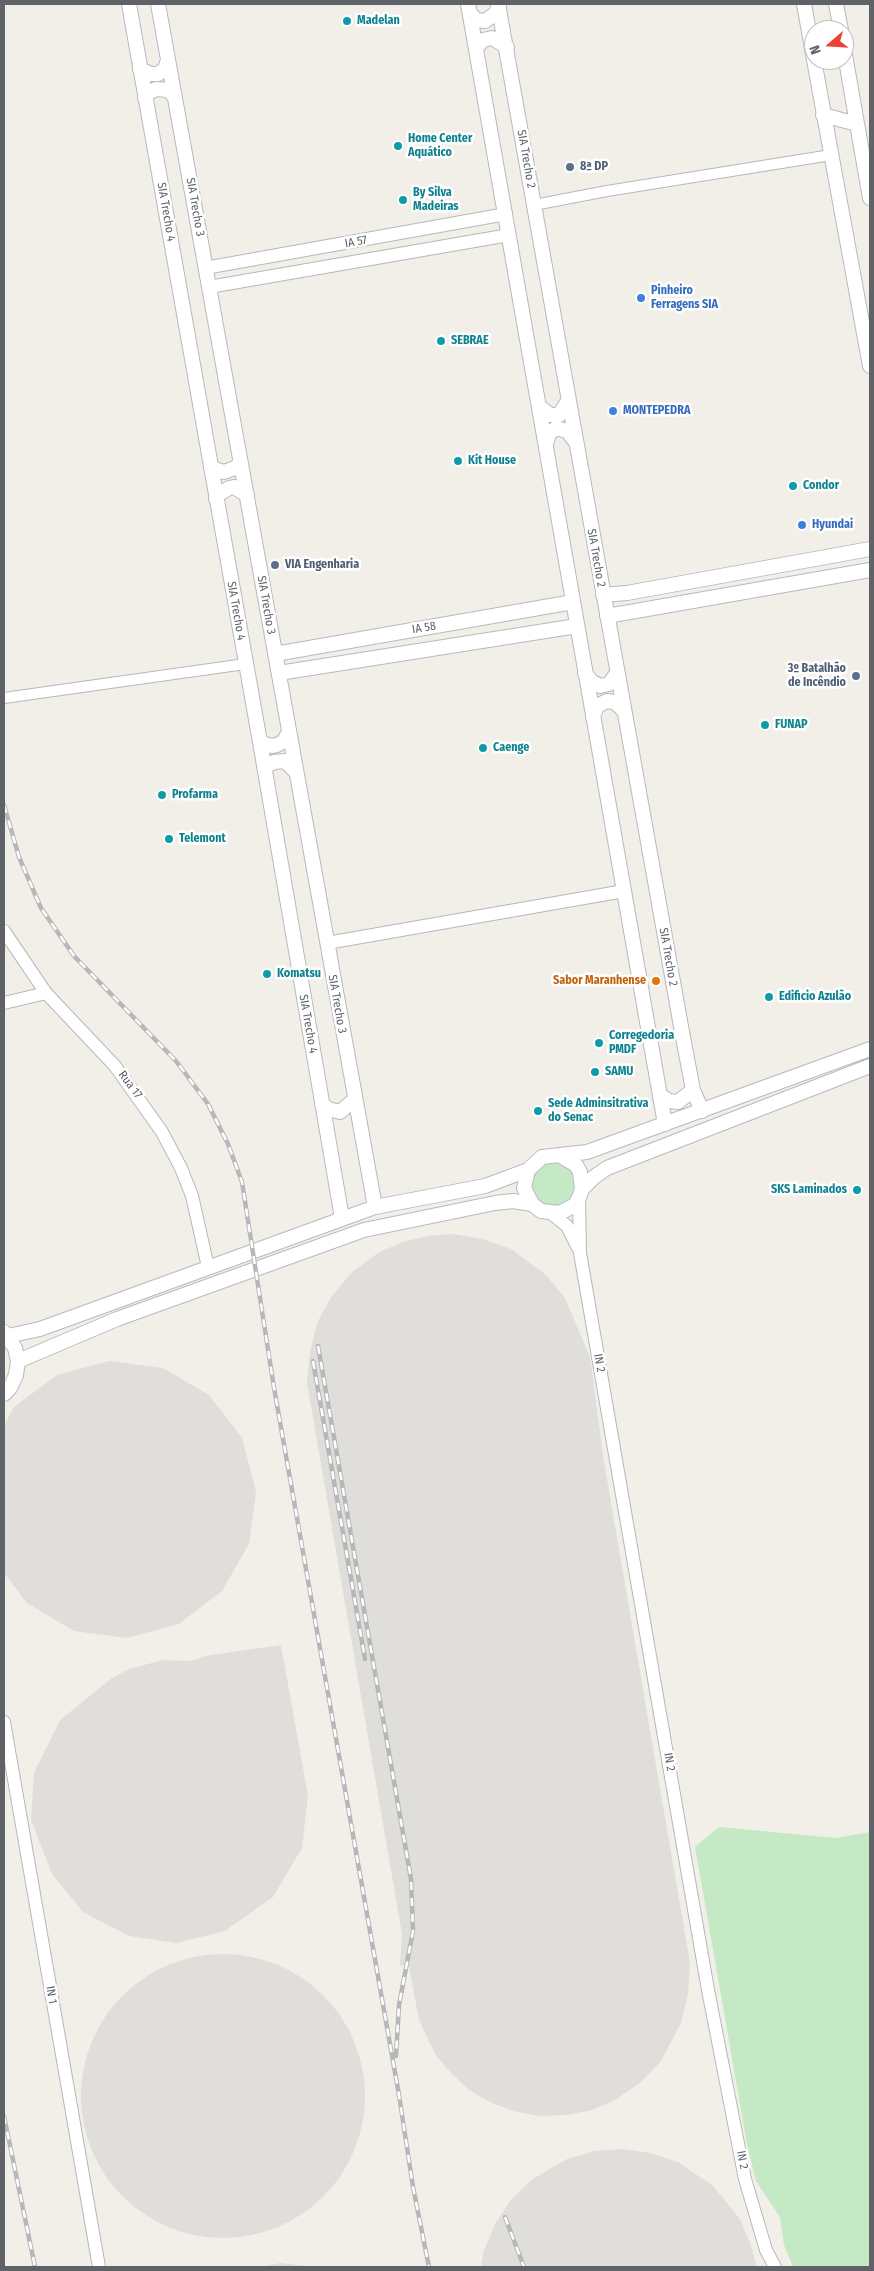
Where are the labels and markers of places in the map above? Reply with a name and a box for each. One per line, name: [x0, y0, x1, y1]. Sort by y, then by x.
place label: Madelan: [357, 14, 400, 28]
marker: Madelan: [341, 15, 353, 27]
place label: Home Center Aquático: [408, 132, 472, 160]
marker: Home Center Aquático: [392, 140, 404, 152]
place label: 8ª DP: [580, 160, 608, 174]
marker: 8ª DP: [564, 161, 576, 173]
place label: By Silva Madeiras: [413, 186, 459, 214]
marker: By Silva Madeiras: [397, 194, 409, 206]
place label: Pinheiro Ferragens SIA: [651, 284, 718, 312]
marker: Pinheiro Ferragens SIA: [635, 292, 647, 304]
place label: SEBRAE: [451, 334, 489, 348]
marker: SEBRAE: [435, 335, 447, 347]
place label: MONTEPEDRA: [623, 404, 690, 418]
marker: MONTEPEDRA: [607, 405, 619, 417]
place label: Kit House: [468, 454, 516, 468]
marker: Kit House: [452, 455, 464, 467]
place label: Condor: [803, 479, 839, 493]
marker: Condor: [787, 480, 799, 492]
place label: Hyundai: [812, 518, 853, 532]
marker: Hyundai: [796, 519, 808, 531]
place label: VIA Engenharia: [285, 558, 359, 572]
marker: VIA Engenharia: [269, 559, 281, 571]
place label: 3º Batalhão de Incêndio: [788, 662, 846, 690]
marker: 3º Batalhão de Incêndio: [850, 670, 862, 682]
place label: FUNAP: [775, 718, 808, 732]
marker: FUNAP: [759, 719, 771, 731]
place label: Caenge: [493, 741, 529, 755]
marker: Caenge: [477, 742, 489, 754]
place label: Profarma: [172, 788, 218, 802]
marker: Profarma: [156, 789, 168, 801]
place label: Telemont: [179, 832, 226, 846]
marker: Telemont: [163, 833, 175, 845]
place label: Komatsu: [277, 967, 321, 981]
marker: Komatsu: [261, 968, 273, 980]
place label: Sabor Maranhense: [553, 974, 646, 988]
marker: Sabor Maranhense: [650, 975, 662, 987]
place label: Edificio Azulão: [779, 990, 851, 1004]
marker: Edificio Azulão: [763, 991, 775, 1003]
place label: Corregedoria PMDF: [609, 1029, 674, 1057]
marker: Corregedoria PMDF: [593, 1037, 605, 1049]
place label: SAMU: [605, 1065, 633, 1079]
marker: SAMU: [589, 1066, 601, 1078]
place label: Sede Adminsitrativa do Senac: [548, 1097, 648, 1125]
marker: Sede Adminsitrativa do Senac: [532, 1105, 544, 1117]
place label: SKS Laminados: [771, 1183, 847, 1197]
marker: SKS Laminados: [851, 1184, 863, 1196]

